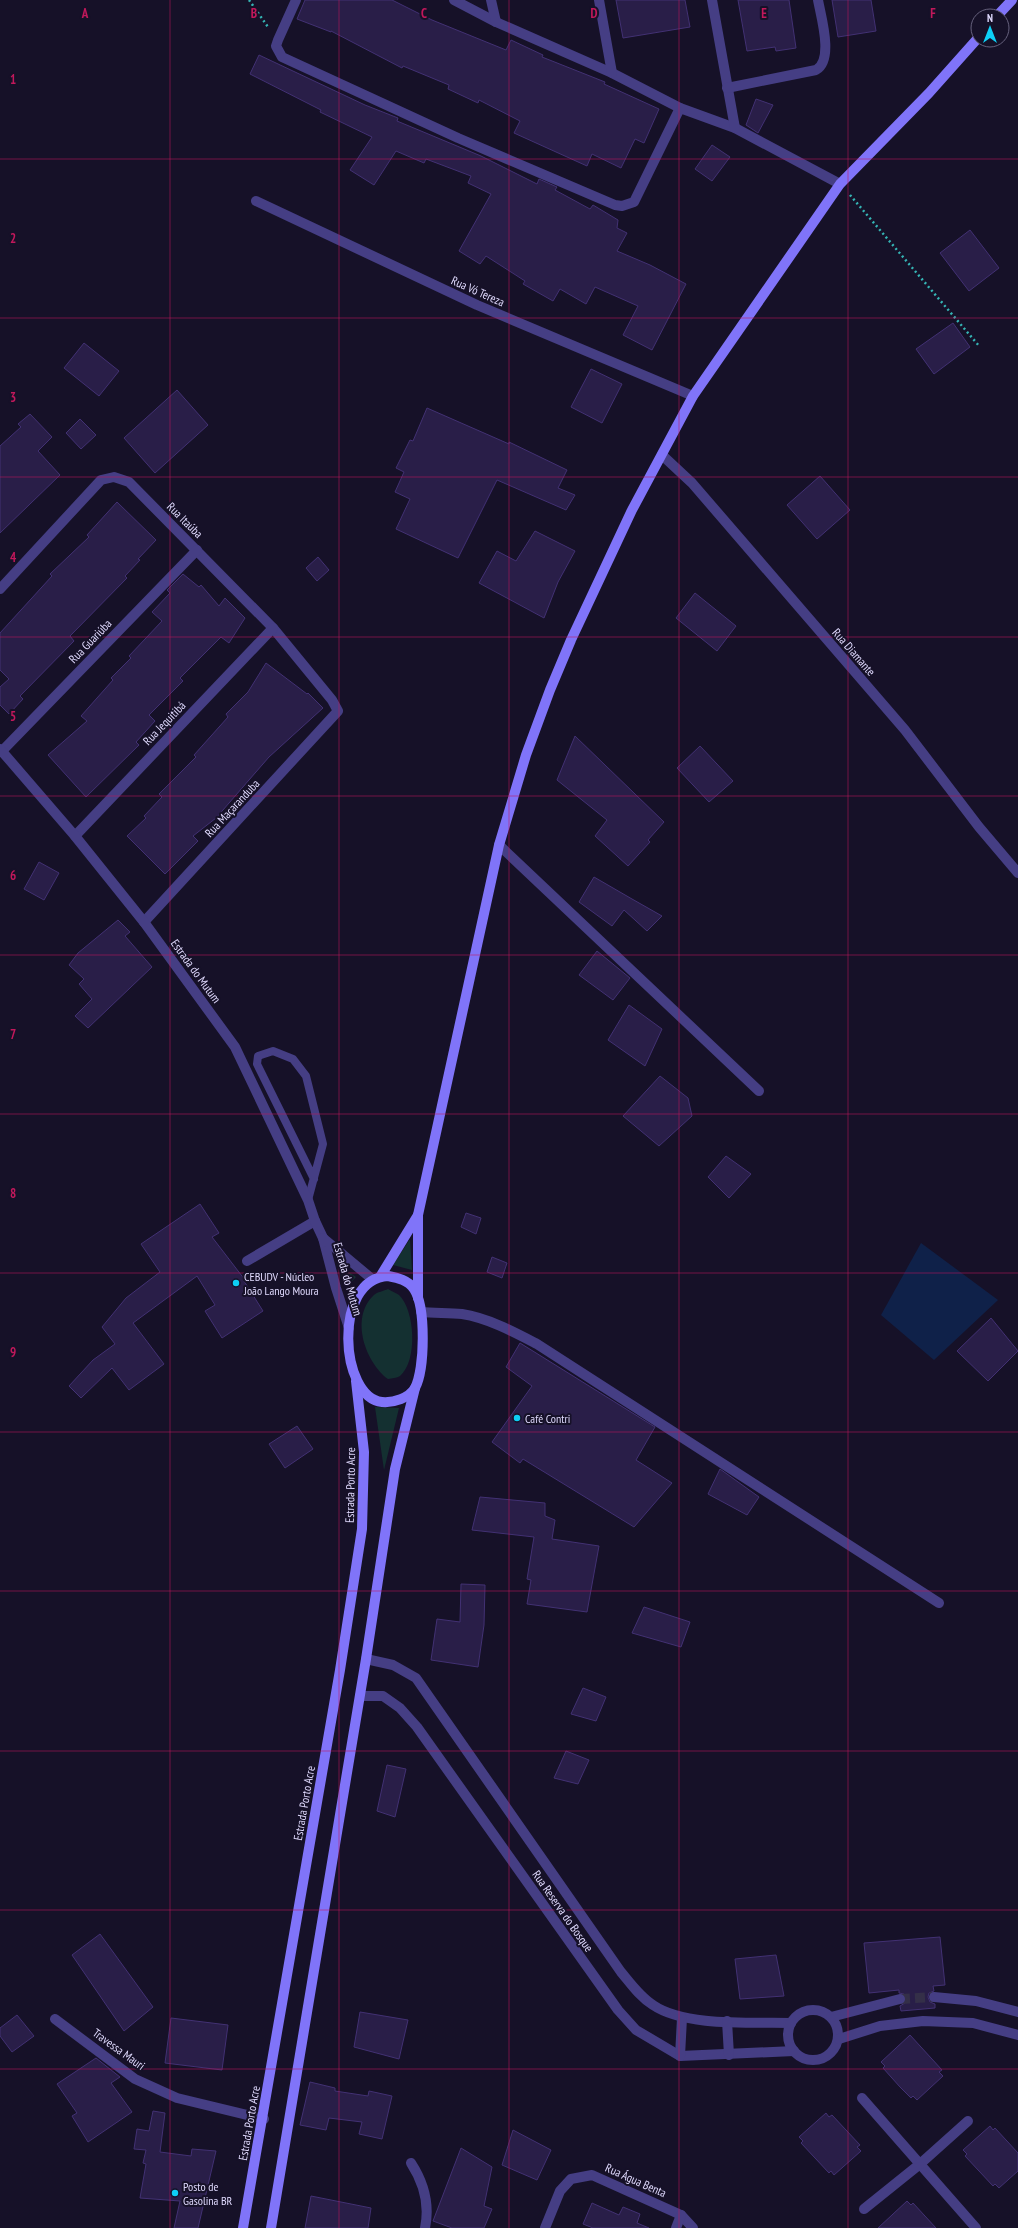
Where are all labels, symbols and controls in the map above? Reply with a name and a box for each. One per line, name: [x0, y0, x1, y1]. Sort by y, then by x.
text: A: [81, 5, 89, 22]
text: B: [251, 5, 257, 22]
text: C: [421, 5, 427, 22]
text: D: [591, 5, 598, 22]
text: E: [761, 5, 767, 22]
text: F: [930, 5, 936, 22]
north arrow: [970, 8, 1010, 48]
text: N: [987, 11, 993, 25]
text: 1: [10, 71, 16, 88]
text: 2: [10, 230, 16, 247]
street label: Rua Vó Tereza: [449, 273, 507, 309]
text: 3: [10, 389, 16, 406]
street label: Rua Itaúba: [164, 499, 206, 541]
text: 4: [10, 549, 17, 566]
street label: Rua Guariúba: [65, 616, 115, 666]
street label: Rua Diamante: [829, 625, 879, 679]
street label: Rua Jequitibá: [140, 698, 189, 748]
text: 5: [10, 708, 16, 725]
street label: Rua Maçaranduba: [201, 776, 263, 840]
text: 6: [10, 867, 16, 884]
street label: Estrada do Mutum: [168, 936, 224, 1006]
text: 7: [10, 1026, 16, 1043]
text: 8: [10, 1185, 16, 1202]
street label: Estrada do Mutum: [330, 1241, 366, 1317]
place label: CEBUDV - Núcleo João Lango Moura: [243, 1269, 319, 1298]
marker: CEBUDV - Núcleo João Lango Moura: [231, 1278, 241, 1288]
text: 9: [10, 1344, 16, 1361]
place label: Café Contri: [525, 1411, 570, 1426]
marker: Café Contri: [512, 1413, 522, 1423]
street label: Estrada Porto Acre: [342, 1447, 358, 1523]
street label: Estrada Porto Acre: [290, 1764, 318, 1842]
street label: Rua Reserva do Bosque: [529, 1867, 597, 1955]
street label: Travessa Mauri: [90, 2025, 148, 2073]
street label: Estrada Porto Acre: [235, 2084, 263, 2162]
street label: Rua Água Benta: [603, 2160, 669, 2200]
place label: Posto de Gasolina BR: [183, 2179, 233, 2208]
marker: Posto de Gasolina BR: [170, 2188, 180, 2198]

